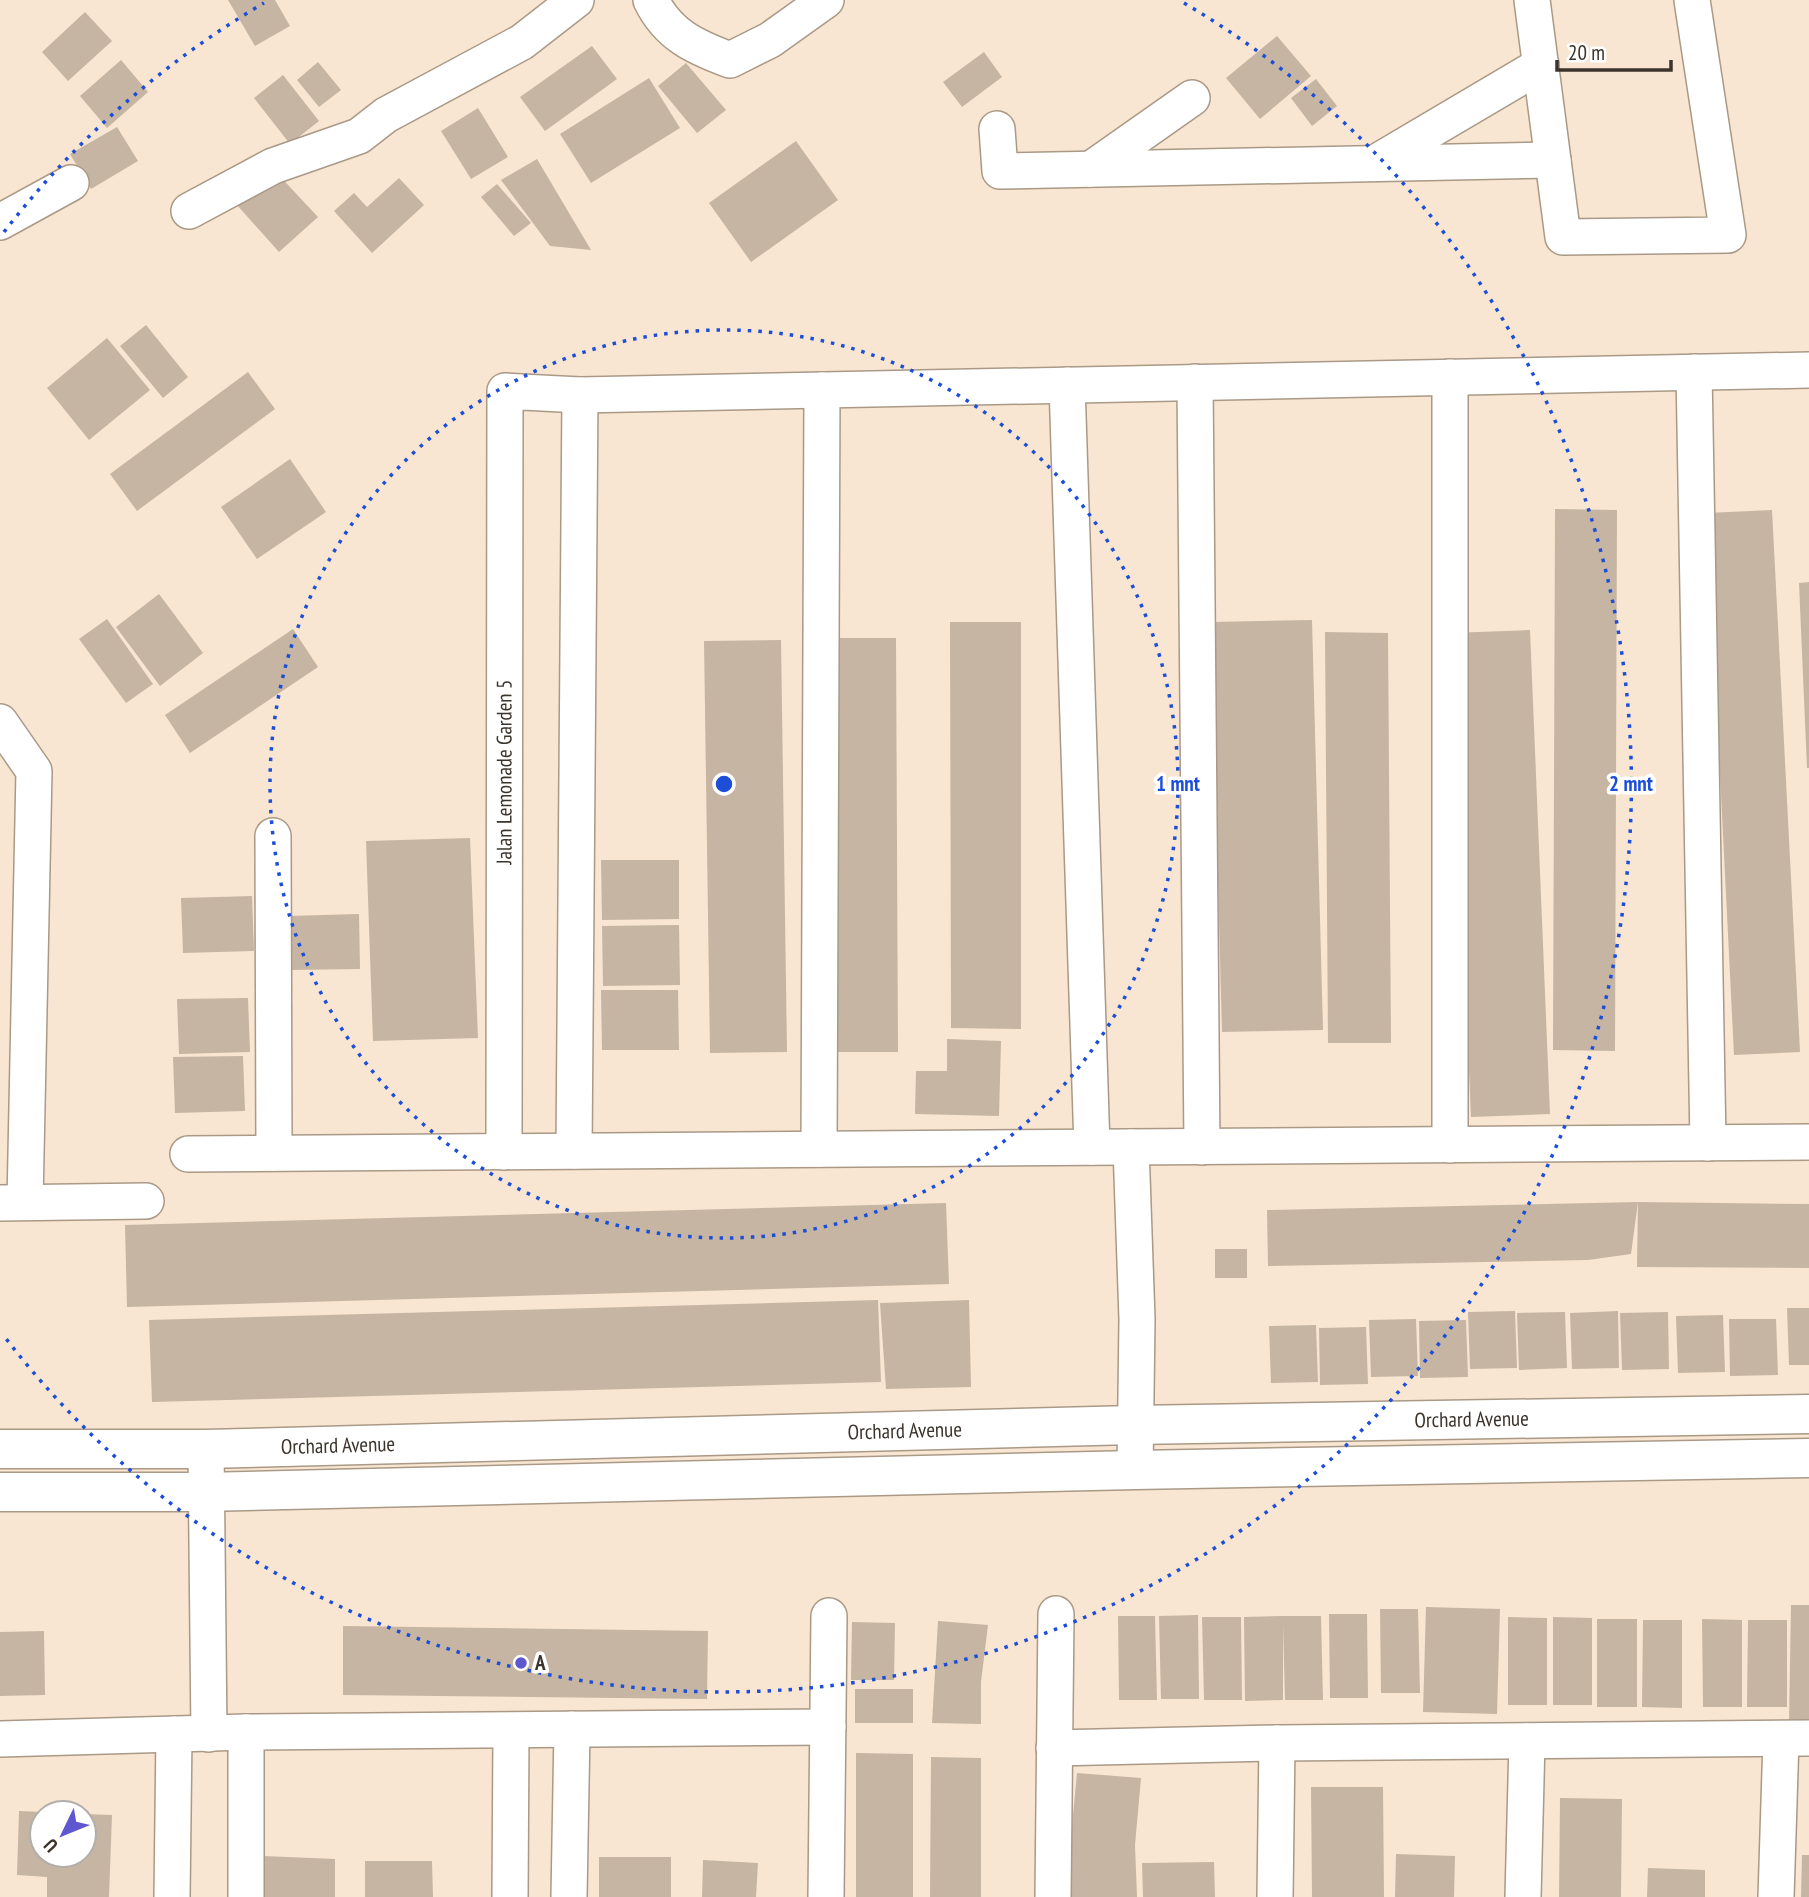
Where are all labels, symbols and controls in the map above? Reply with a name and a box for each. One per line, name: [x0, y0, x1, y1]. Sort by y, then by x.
scale bar: [1557, 28, 1671, 72]
text: 20 m: [1568, 39, 1605, 66]
street label: Jalan Lemonade Garden 5: [490, 679, 518, 866]
text: 1 mnt: [1156, 770, 1200, 797]
text: 2 mnt: [1609, 770, 1653, 797]
centre of rings: [712, 772, 736, 796]
street label: Orchard Avenue: [1414, 1405, 1529, 1433]
street label: Orchard Avenue: [847, 1415, 962, 1445]
street label: Orchard Avenue: [280, 1430, 395, 1460]
place label: A: [534, 1649, 546, 1676]
marker: A: [513, 1655, 529, 1671]
north arrow: [28, 1799, 98, 1869]
text: U: [38, 1834, 63, 1857]

